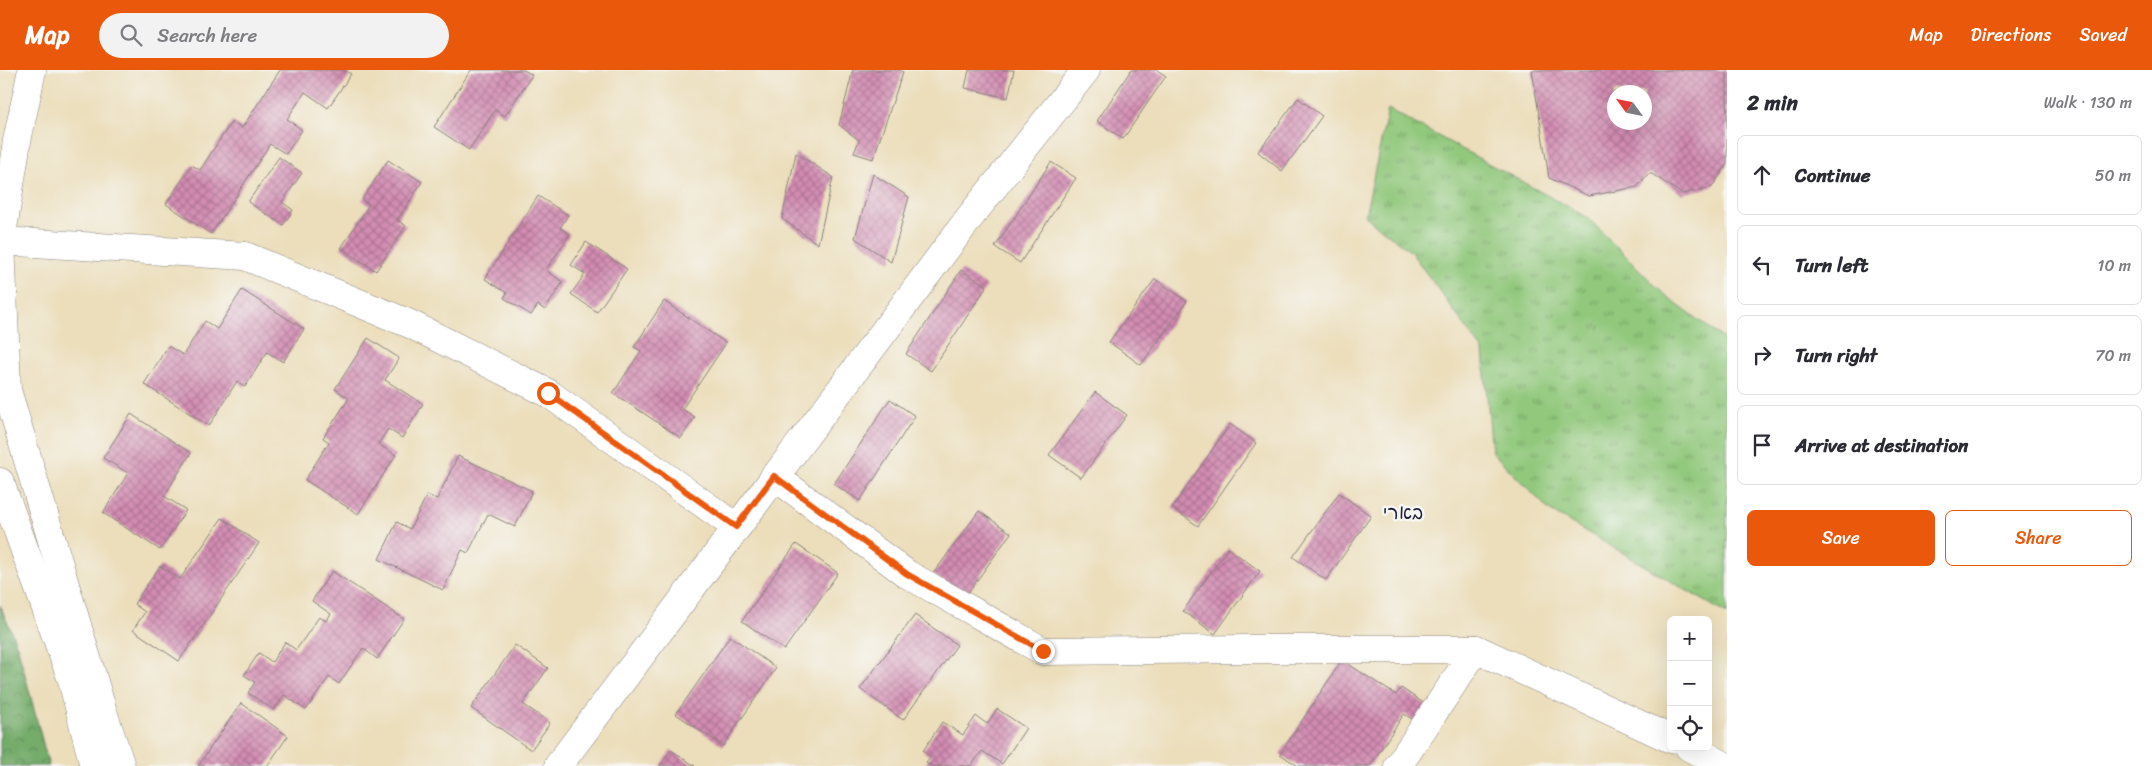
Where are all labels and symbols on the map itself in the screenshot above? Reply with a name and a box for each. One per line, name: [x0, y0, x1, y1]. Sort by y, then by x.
north arrow: [1607, 85, 1652, 130]
route start: [537, 382, 560, 405]
district label: בארי: [1383, 496, 1423, 529]
route end: [1032, 640, 1055, 663]

